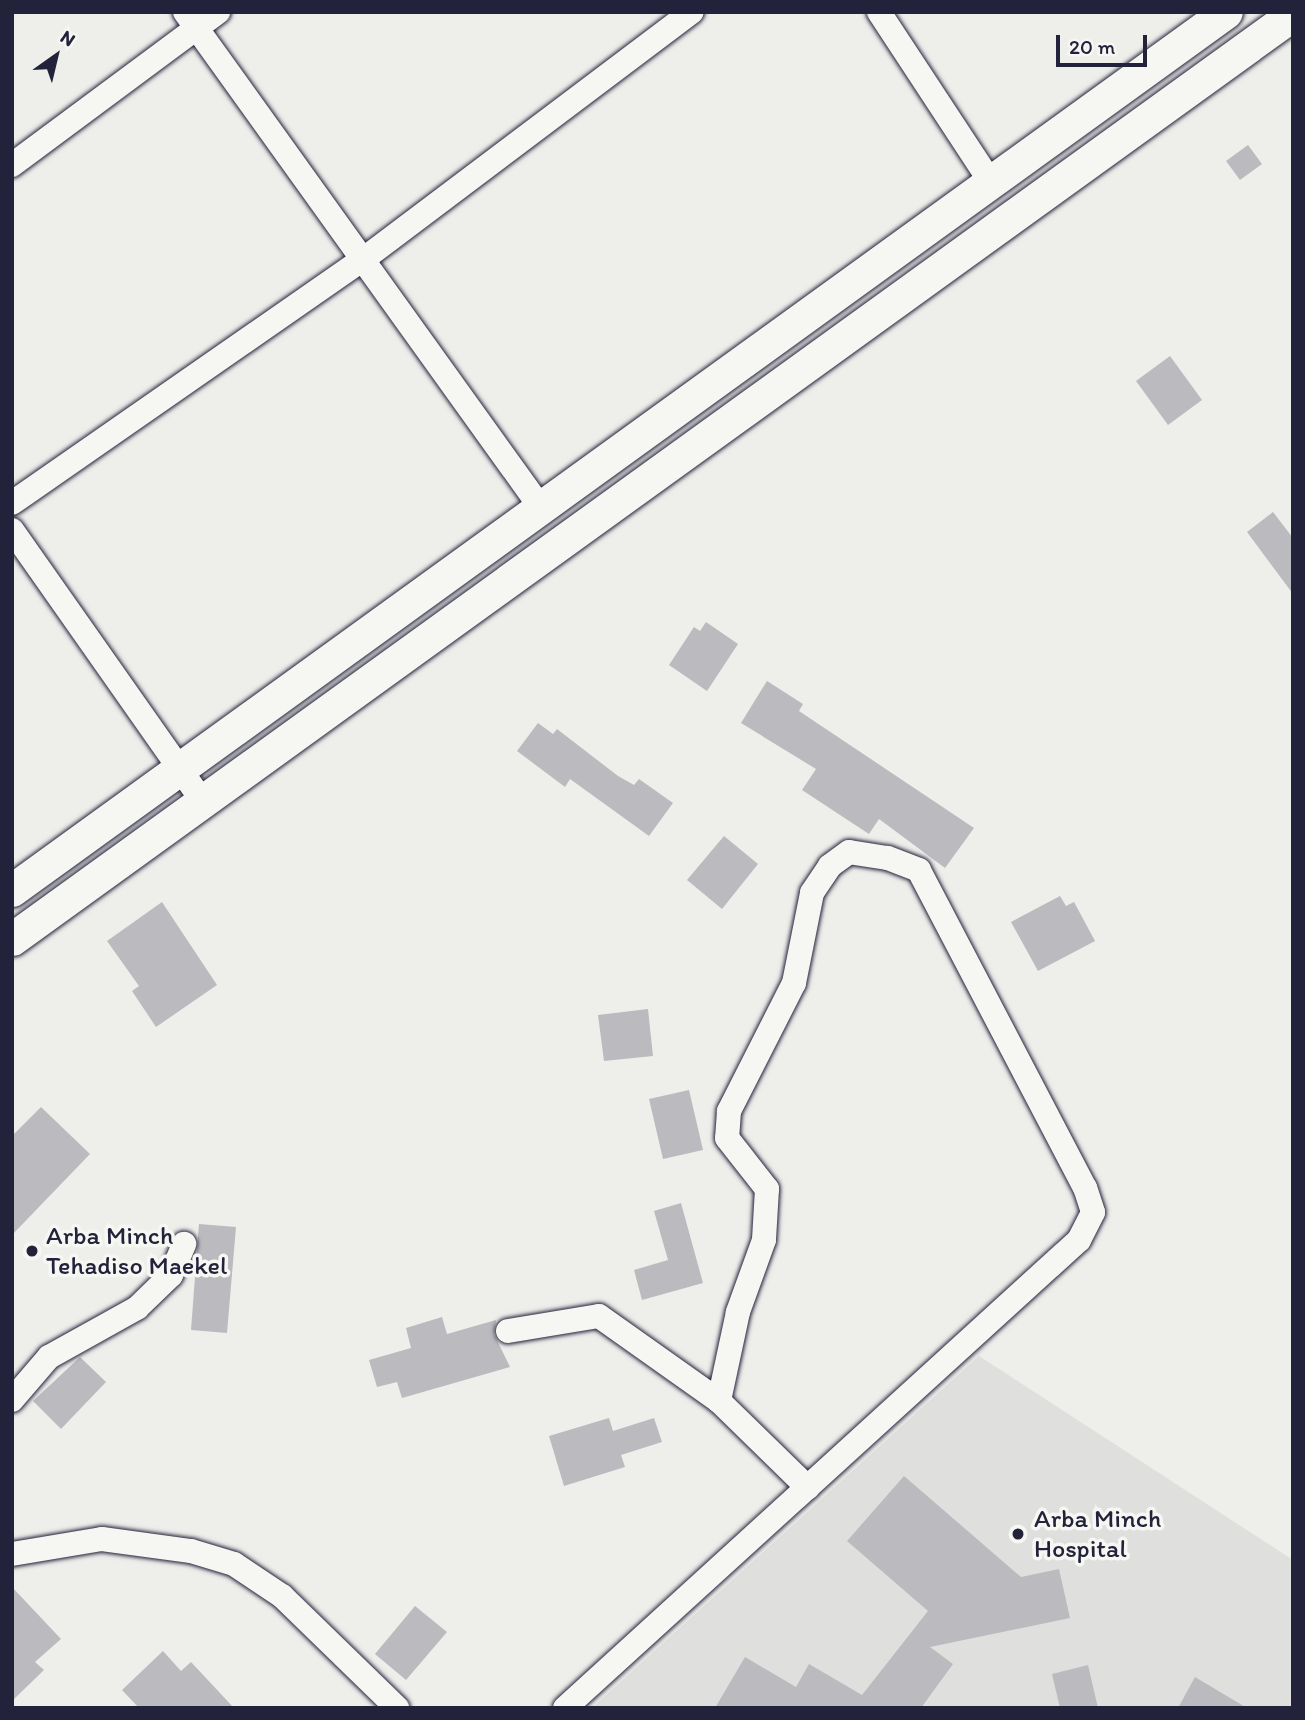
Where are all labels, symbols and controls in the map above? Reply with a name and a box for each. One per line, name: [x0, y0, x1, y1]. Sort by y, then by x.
north arrow: [21, 21, 91, 91]
scale bar: [1060, 21, 1151, 65]
text: N: [56, 25, 80, 51]
text: 20 m: [1069, 34, 1115, 59]
place label: Arba Minch Tehadiso Maekel: [46, 1220, 228, 1282]
marker: Arba Minch Tehadiso Maekel: [24, 1243, 40, 1259]
place label: Arba Minch Hospital: [1034, 1503, 1161, 1564]
marker: Arba Minch Hospital: [1008, 1524, 1028, 1544]

